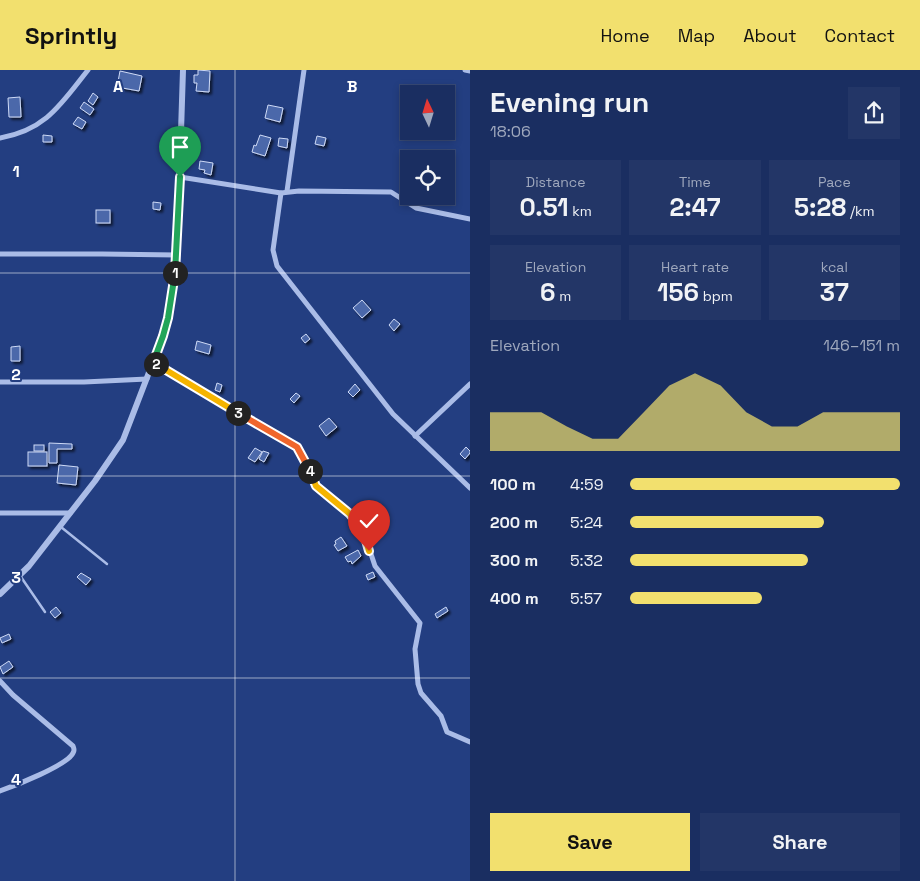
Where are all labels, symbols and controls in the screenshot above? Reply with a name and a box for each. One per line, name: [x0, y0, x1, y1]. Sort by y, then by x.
text: Sprintly: [25, 20, 117, 51]
text: Home: [601, 24, 650, 47]
text: Map: [678, 24, 715, 47]
text: About: [743, 24, 797, 47]
text: Contact: [825, 24, 895, 47]
text: A: [113, 76, 123, 97]
text: B: [347, 76, 357, 97]
text: Evening run: [490, 84, 649, 120]
north arrow: [400, 85, 455, 140]
map controls: [400, 85, 455, 205]
button: share: [848, 87, 900, 139]
text: 18:06: [490, 121, 531, 142]
pin: [159, 126, 201, 177]
icon: arrive: [166, 133, 194, 161]
button: locate: [400, 150, 455, 205]
text: 1: [12, 161, 20, 182]
text: Distance: [526, 173, 585, 191]
text: Time: [679, 173, 711, 191]
text: Pace: [818, 173, 851, 191]
text: 0.51: [519, 191, 569, 223]
text: 2:47: [669, 191, 721, 223]
text: 5:28: [794, 191, 846, 223]
text: km: [569, 202, 592, 220]
text: /km: [846, 202, 875, 220]
text: Elevation: [525, 258, 586, 276]
text: Heart rate: [661, 258, 729, 276]
text: kcal: [821, 258, 848, 276]
pin: 1: [162, 260, 188, 286]
text: 1: [172, 264, 179, 282]
text: 6: [540, 276, 556, 308]
text: 156: [657, 276, 699, 308]
text: 37: [820, 276, 849, 308]
text: m: [556, 287, 571, 305]
text: bpm: [699, 287, 733, 305]
text: Elevation: [490, 335, 560, 356]
text: 146–151 m: [823, 335, 900, 356]
pin: 2: [144, 352, 168, 376]
text: 2: [152, 355, 161, 373]
text: 2: [11, 364, 21, 385]
pin: 3: [226, 400, 250, 426]
text: 3: [234, 404, 243, 422]
pin: 4: [298, 458, 322, 484]
text: 4: [306, 462, 315, 480]
text: 100 m: [490, 474, 536, 495]
text: 4:59: [570, 474, 603, 495]
pin: [348, 500, 390, 551]
icon: check: [355, 507, 383, 535]
text: 200 m: [490, 512, 538, 533]
text: 5:24: [570, 512, 603, 533]
text: 300 m: [490, 550, 538, 571]
text: 5:32: [570, 550, 603, 571]
text: 3: [11, 567, 21, 588]
text: 400 m: [490, 588, 539, 609]
text: 5:57: [570, 588, 602, 609]
text: 4: [11, 769, 21, 790]
button: Save: [490, 813, 690, 871]
button: Share: [700, 813, 900, 871]

